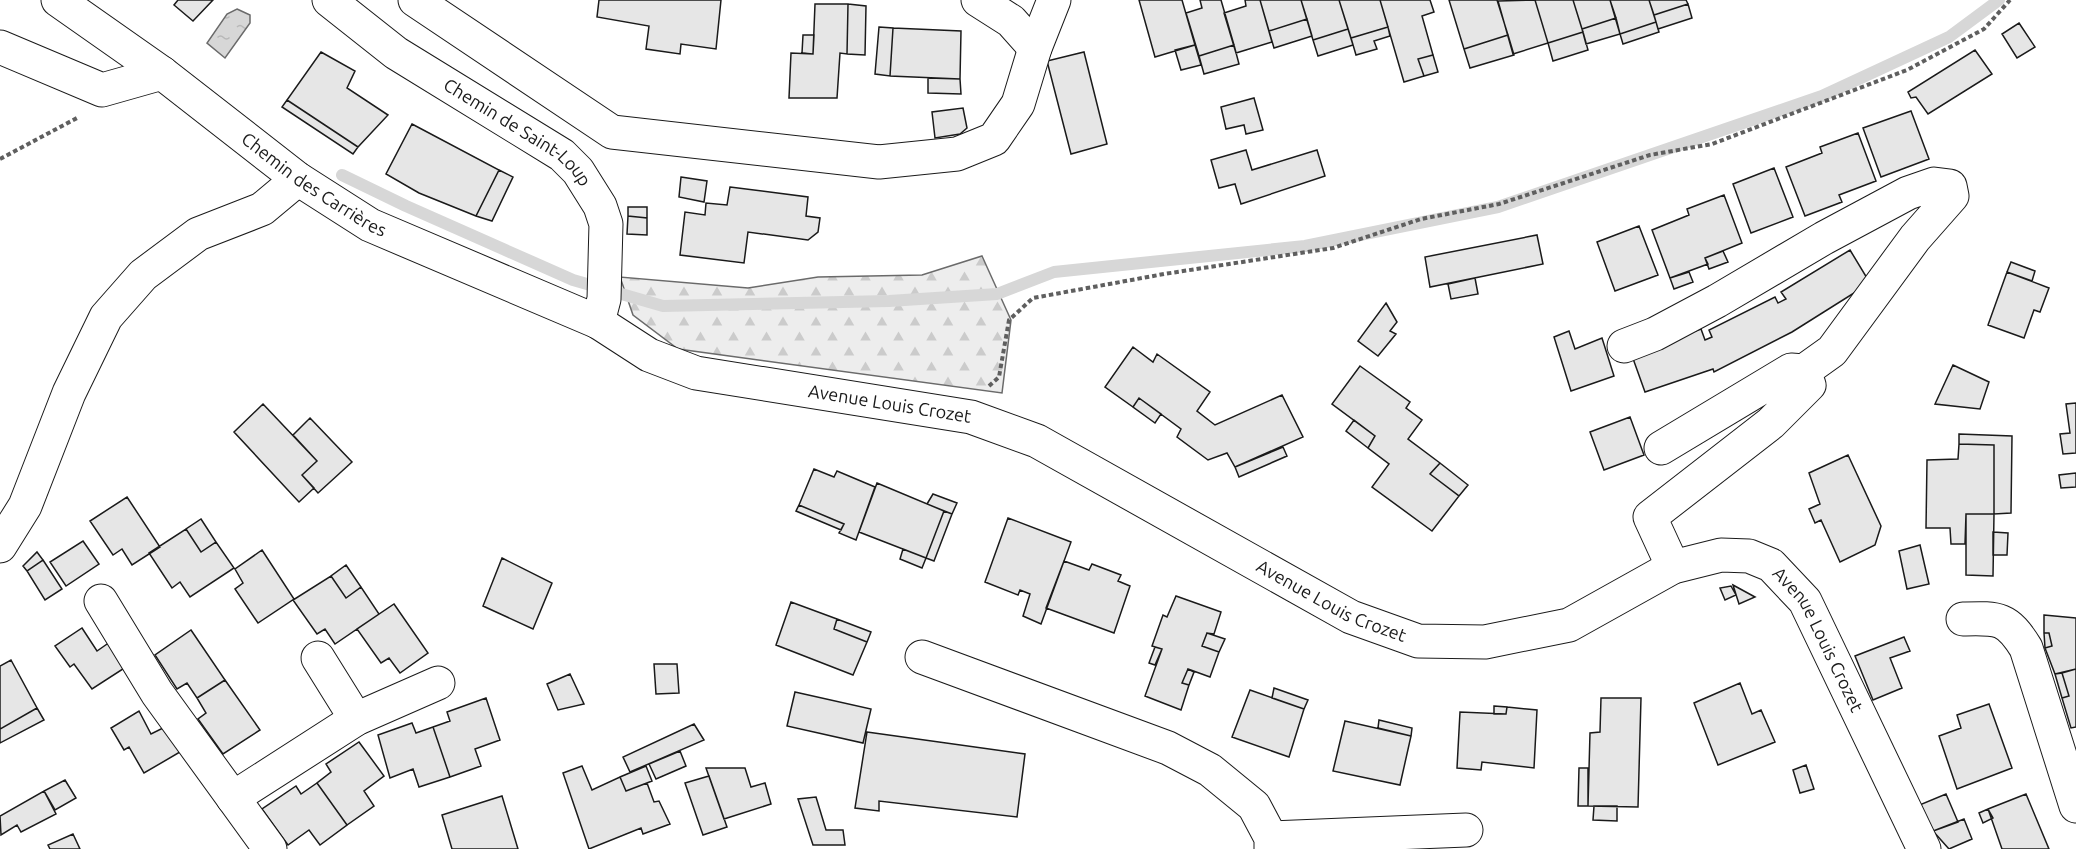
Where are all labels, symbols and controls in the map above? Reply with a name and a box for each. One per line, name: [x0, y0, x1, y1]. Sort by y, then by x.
street label: Chemin de Saint-Loup: [440, 74, 596, 189]
street label: Chemin des Carrières: [238, 128, 390, 240]
street label: Avenue Louis Crozet: [807, 380, 973, 426]
street label: Avenue Louis Crozet: [1254, 555, 1409, 645]
street label: Avenue Louis Crozet: [1769, 563, 1868, 715]

